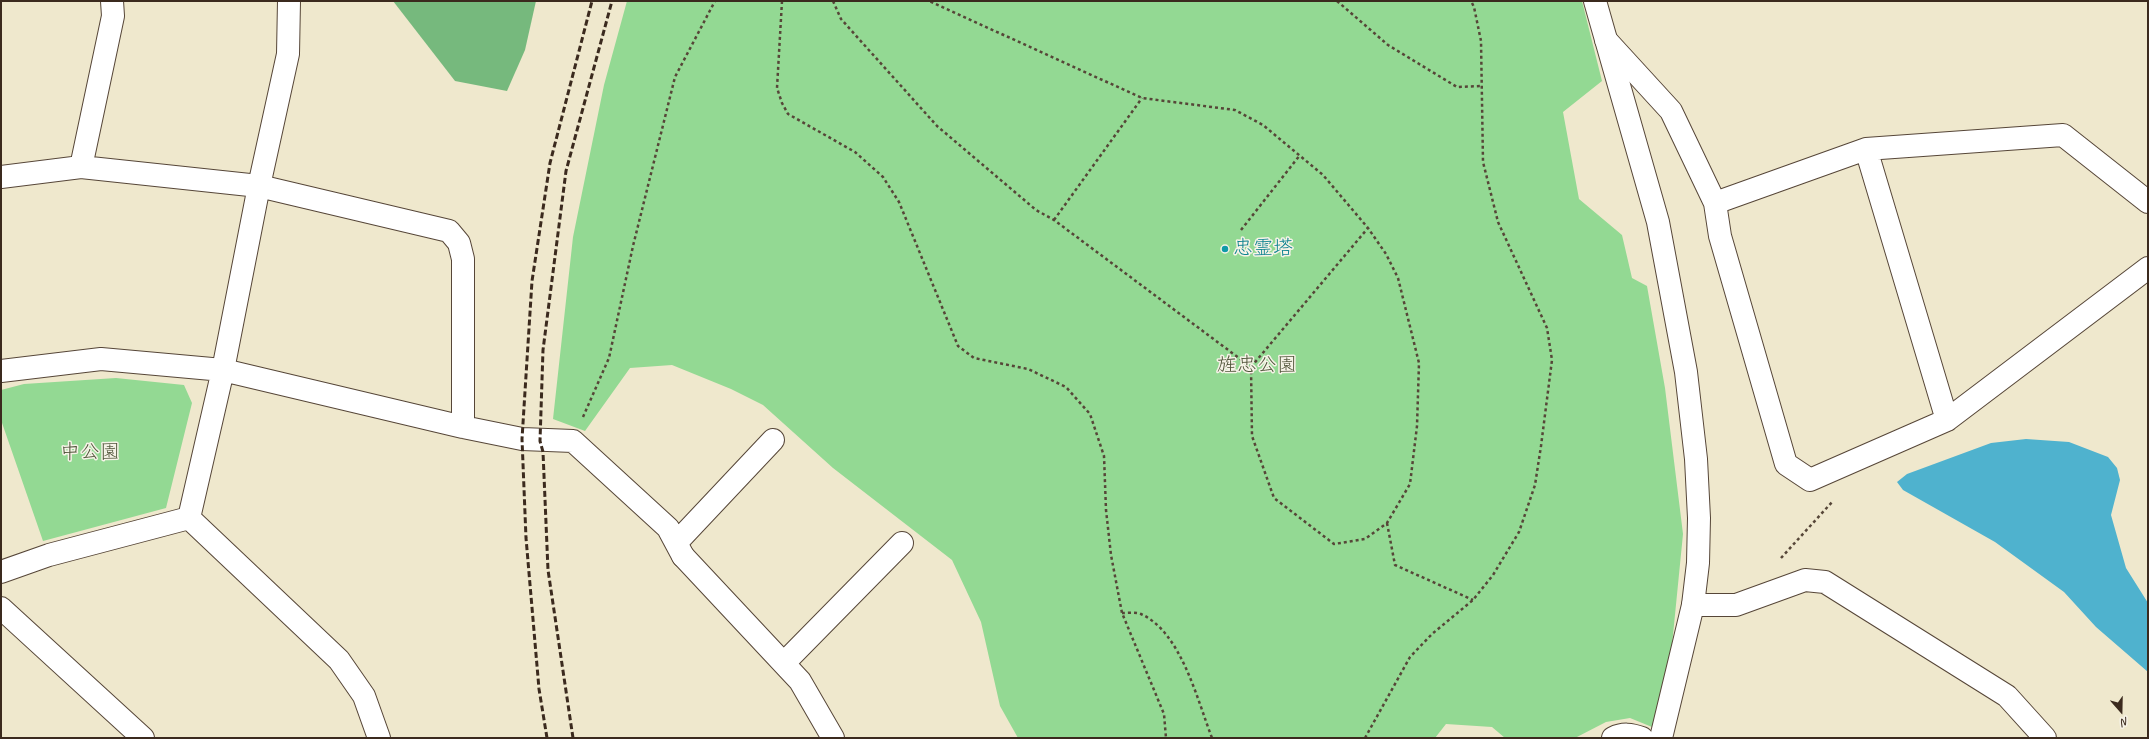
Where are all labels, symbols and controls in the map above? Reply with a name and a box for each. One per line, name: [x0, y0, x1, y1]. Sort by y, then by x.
place label: 忠霊塔: [1233, 237, 1293, 261]
marker: 忠霊塔: [1220, 244, 1230, 254]
park label: 旌忠公園: [1217, 354, 1297, 378]
park label: 中公園: [60, 441, 120, 465]
north arrow: [2101, 691, 2141, 731]
text: N: [2120, 715, 2131, 730]

